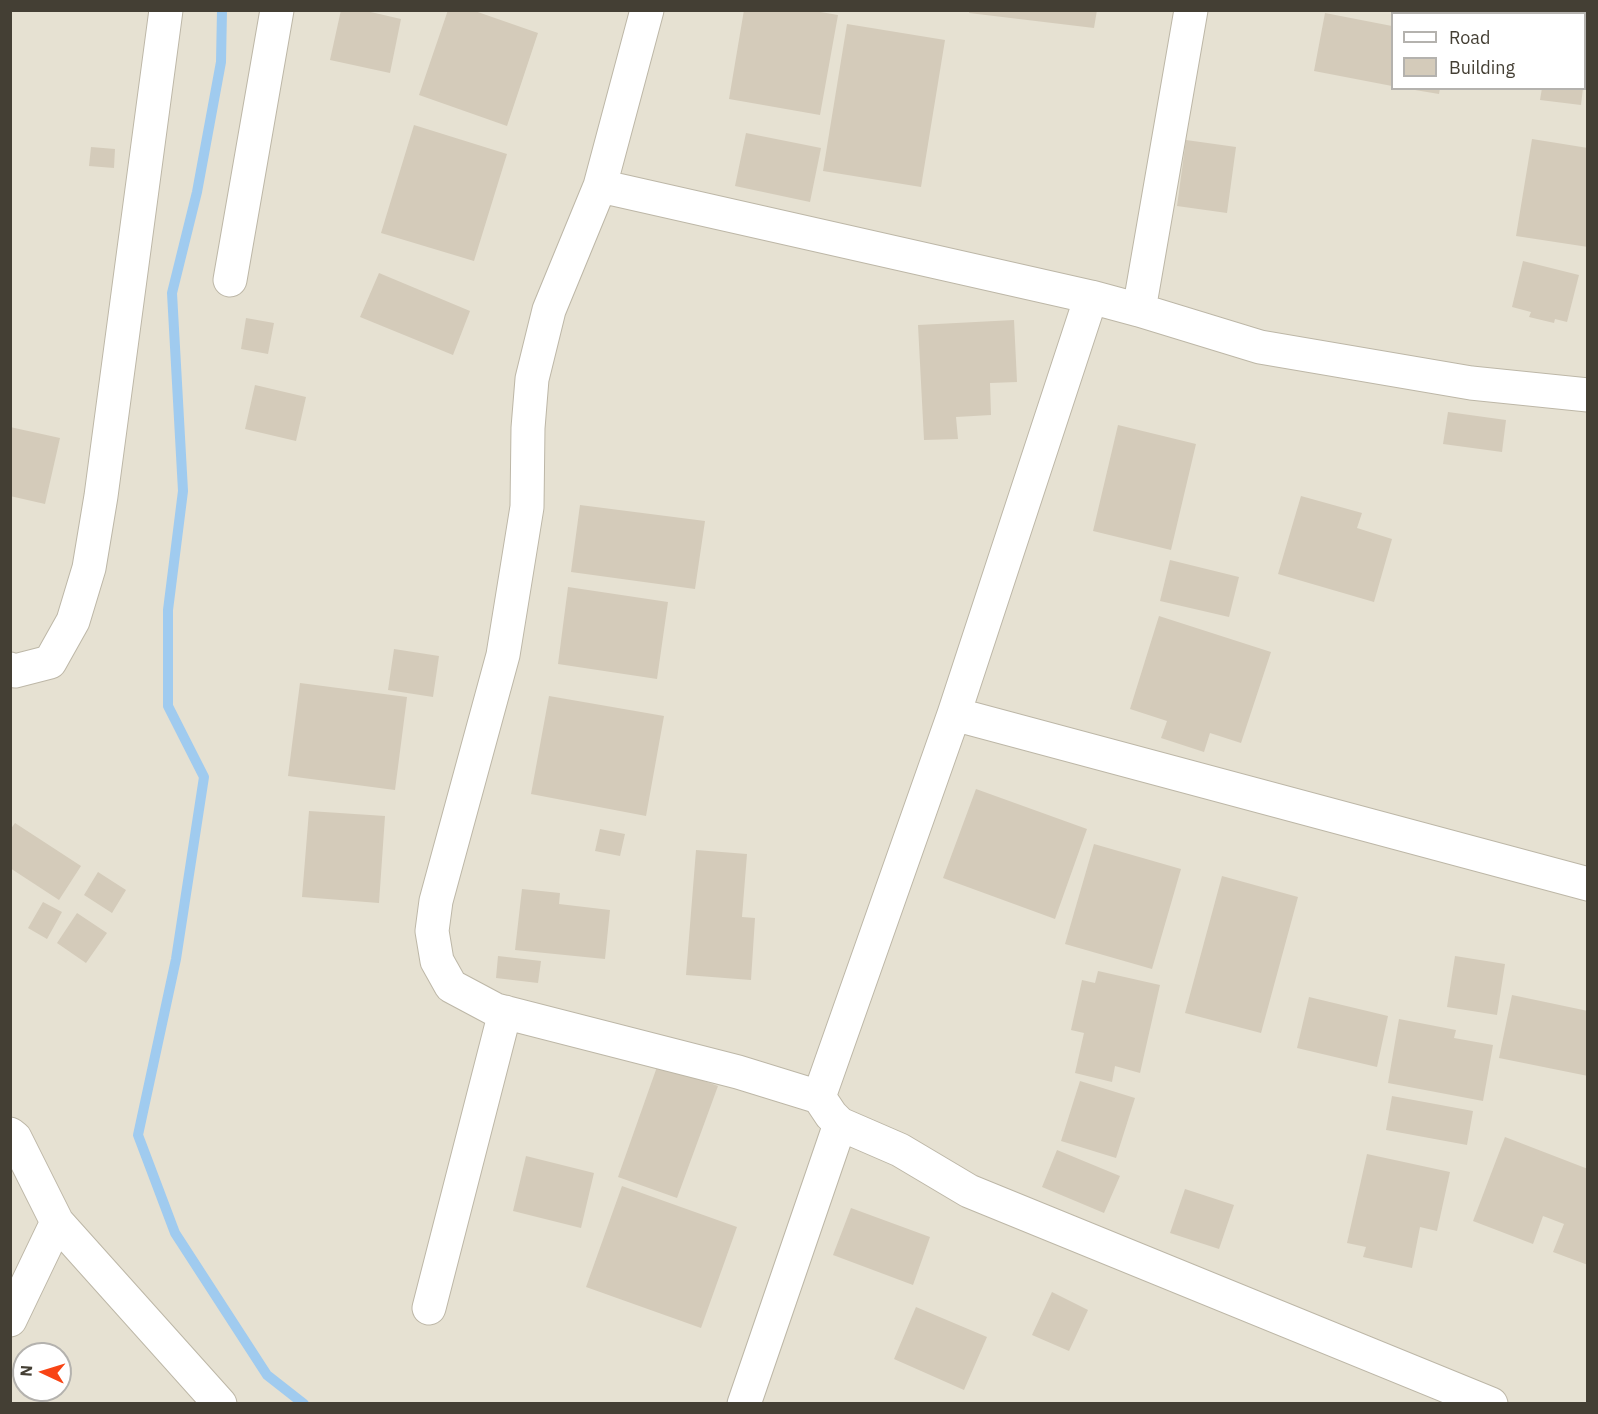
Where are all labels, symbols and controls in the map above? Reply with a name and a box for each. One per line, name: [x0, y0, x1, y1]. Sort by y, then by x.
legend: [1391, 12, 1586, 90]
text: Road: [1449, 26, 1490, 49]
text: Building: [1449, 56, 1515, 79]
north arrow: [12, 1342, 72, 1402]
text: N: [16, 1364, 36, 1377]

